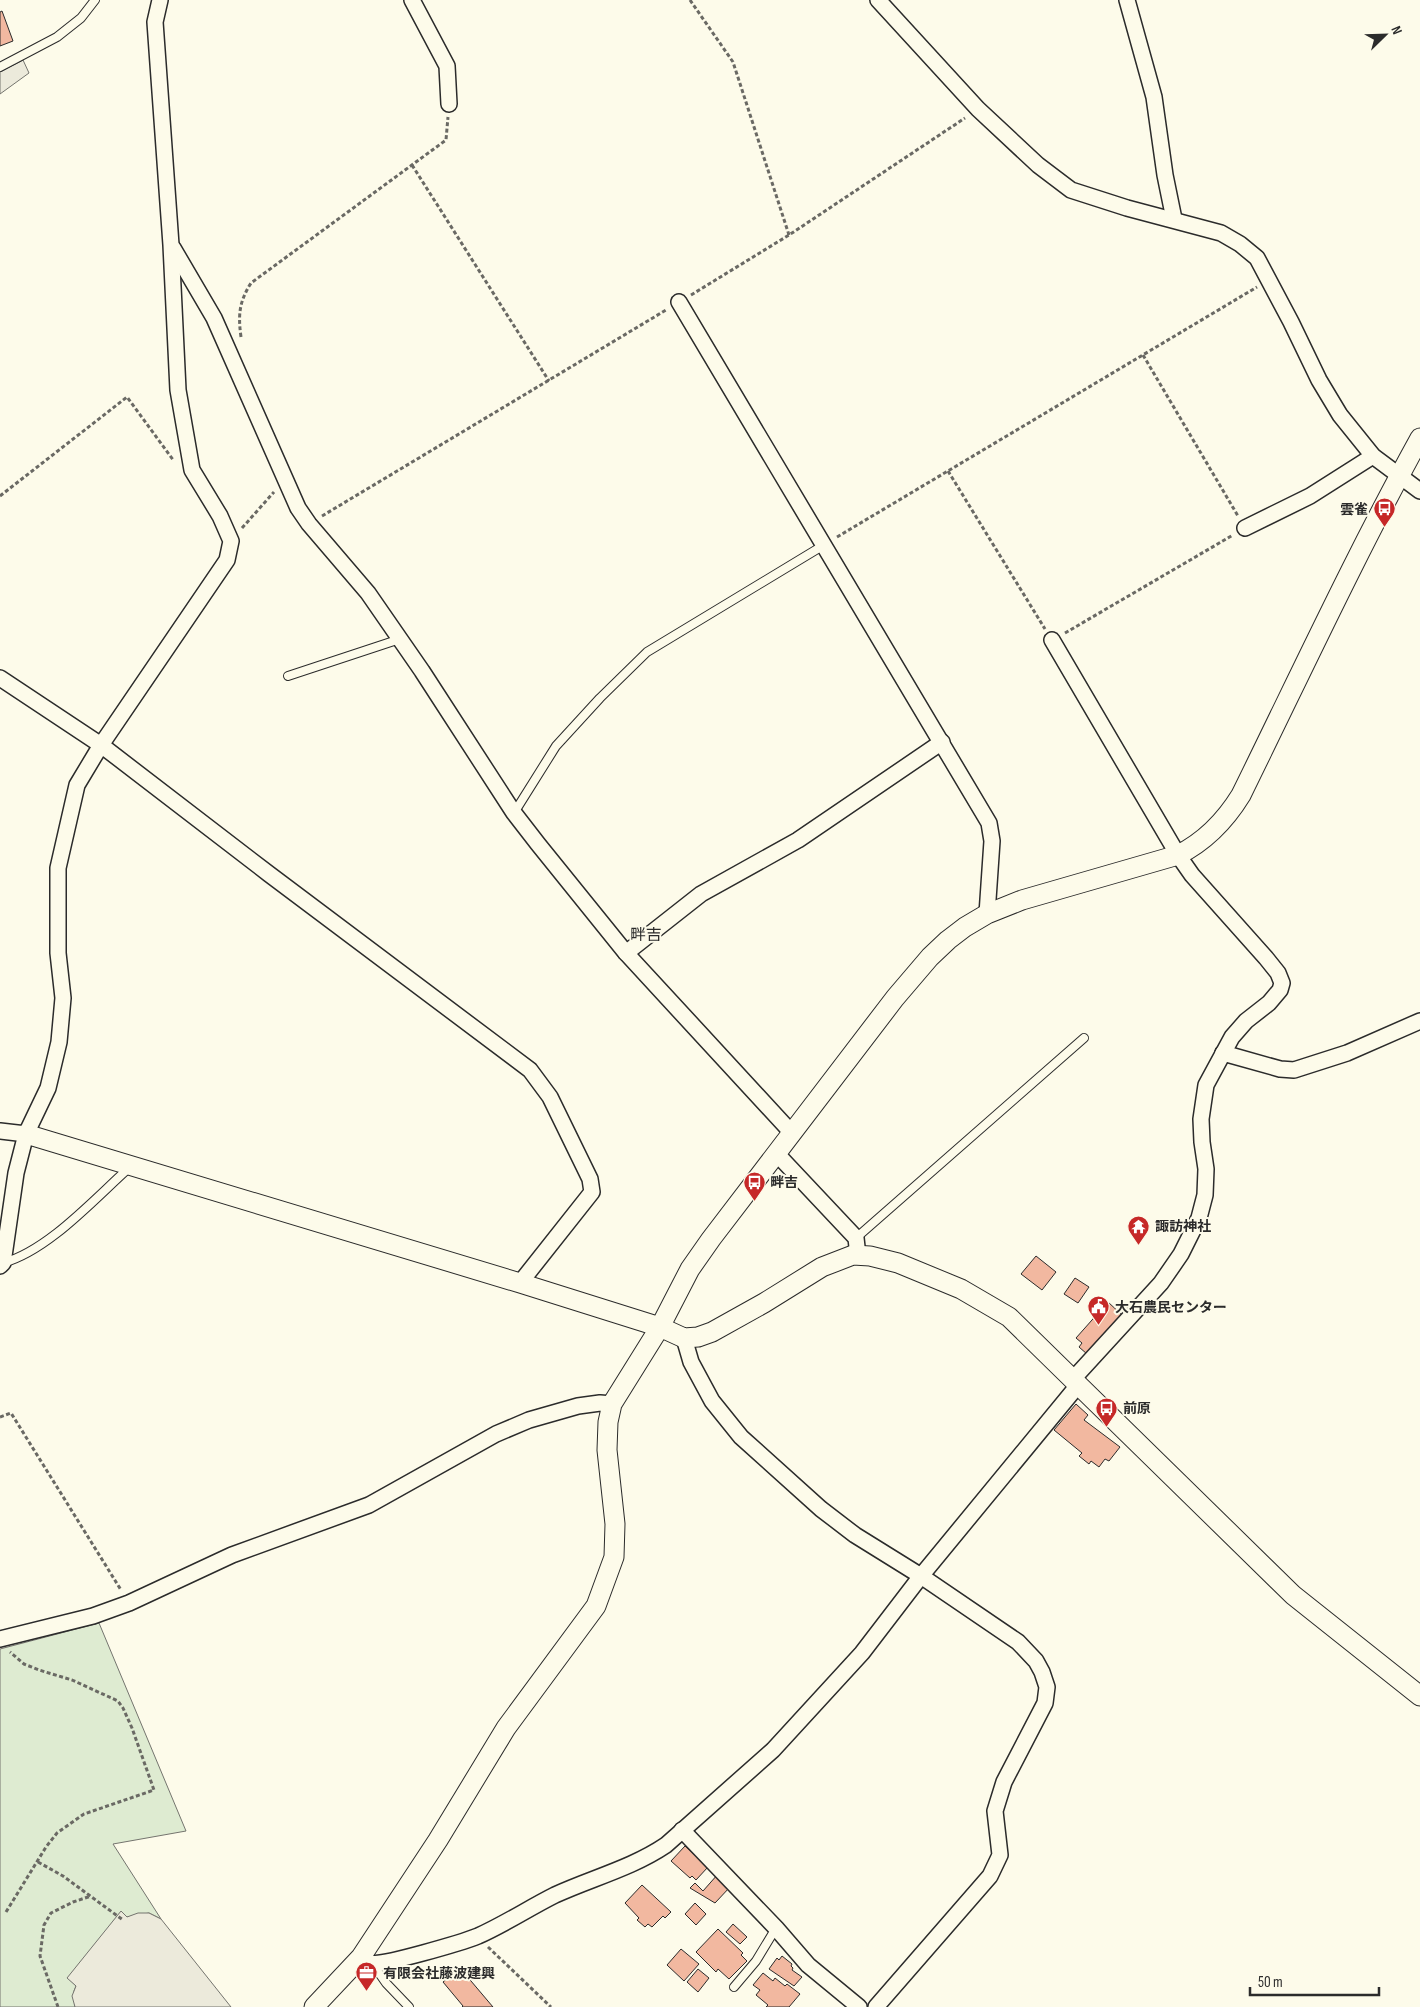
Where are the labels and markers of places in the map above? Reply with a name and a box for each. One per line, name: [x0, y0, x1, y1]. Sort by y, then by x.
bus stop icon: 雲雀: [1372, 497, 1396, 528]
place label: 雲雀: [1340, 501, 1368, 518]
bus stop icon: 畔吉: [742, 1170, 766, 1201]
place label: 畔吉: [770, 1174, 798, 1191]
temple icon: 諏訪神社: [1127, 1214, 1151, 1245]
place label: 諏訪神社: [1155, 1218, 1211, 1235]
public building icon: 大石農民センター: [1087, 1295, 1111, 1326]
place label: 大石農民センター: [1115, 1299, 1227, 1316]
bus stop icon: 前原: [1095, 1396, 1119, 1427]
place label: 前原: [1123, 1400, 1151, 1417]
office icon: 有限会社藤波建興: [355, 1961, 379, 1992]
place label: 有限会社藤波建興: [383, 1965, 495, 1982]

